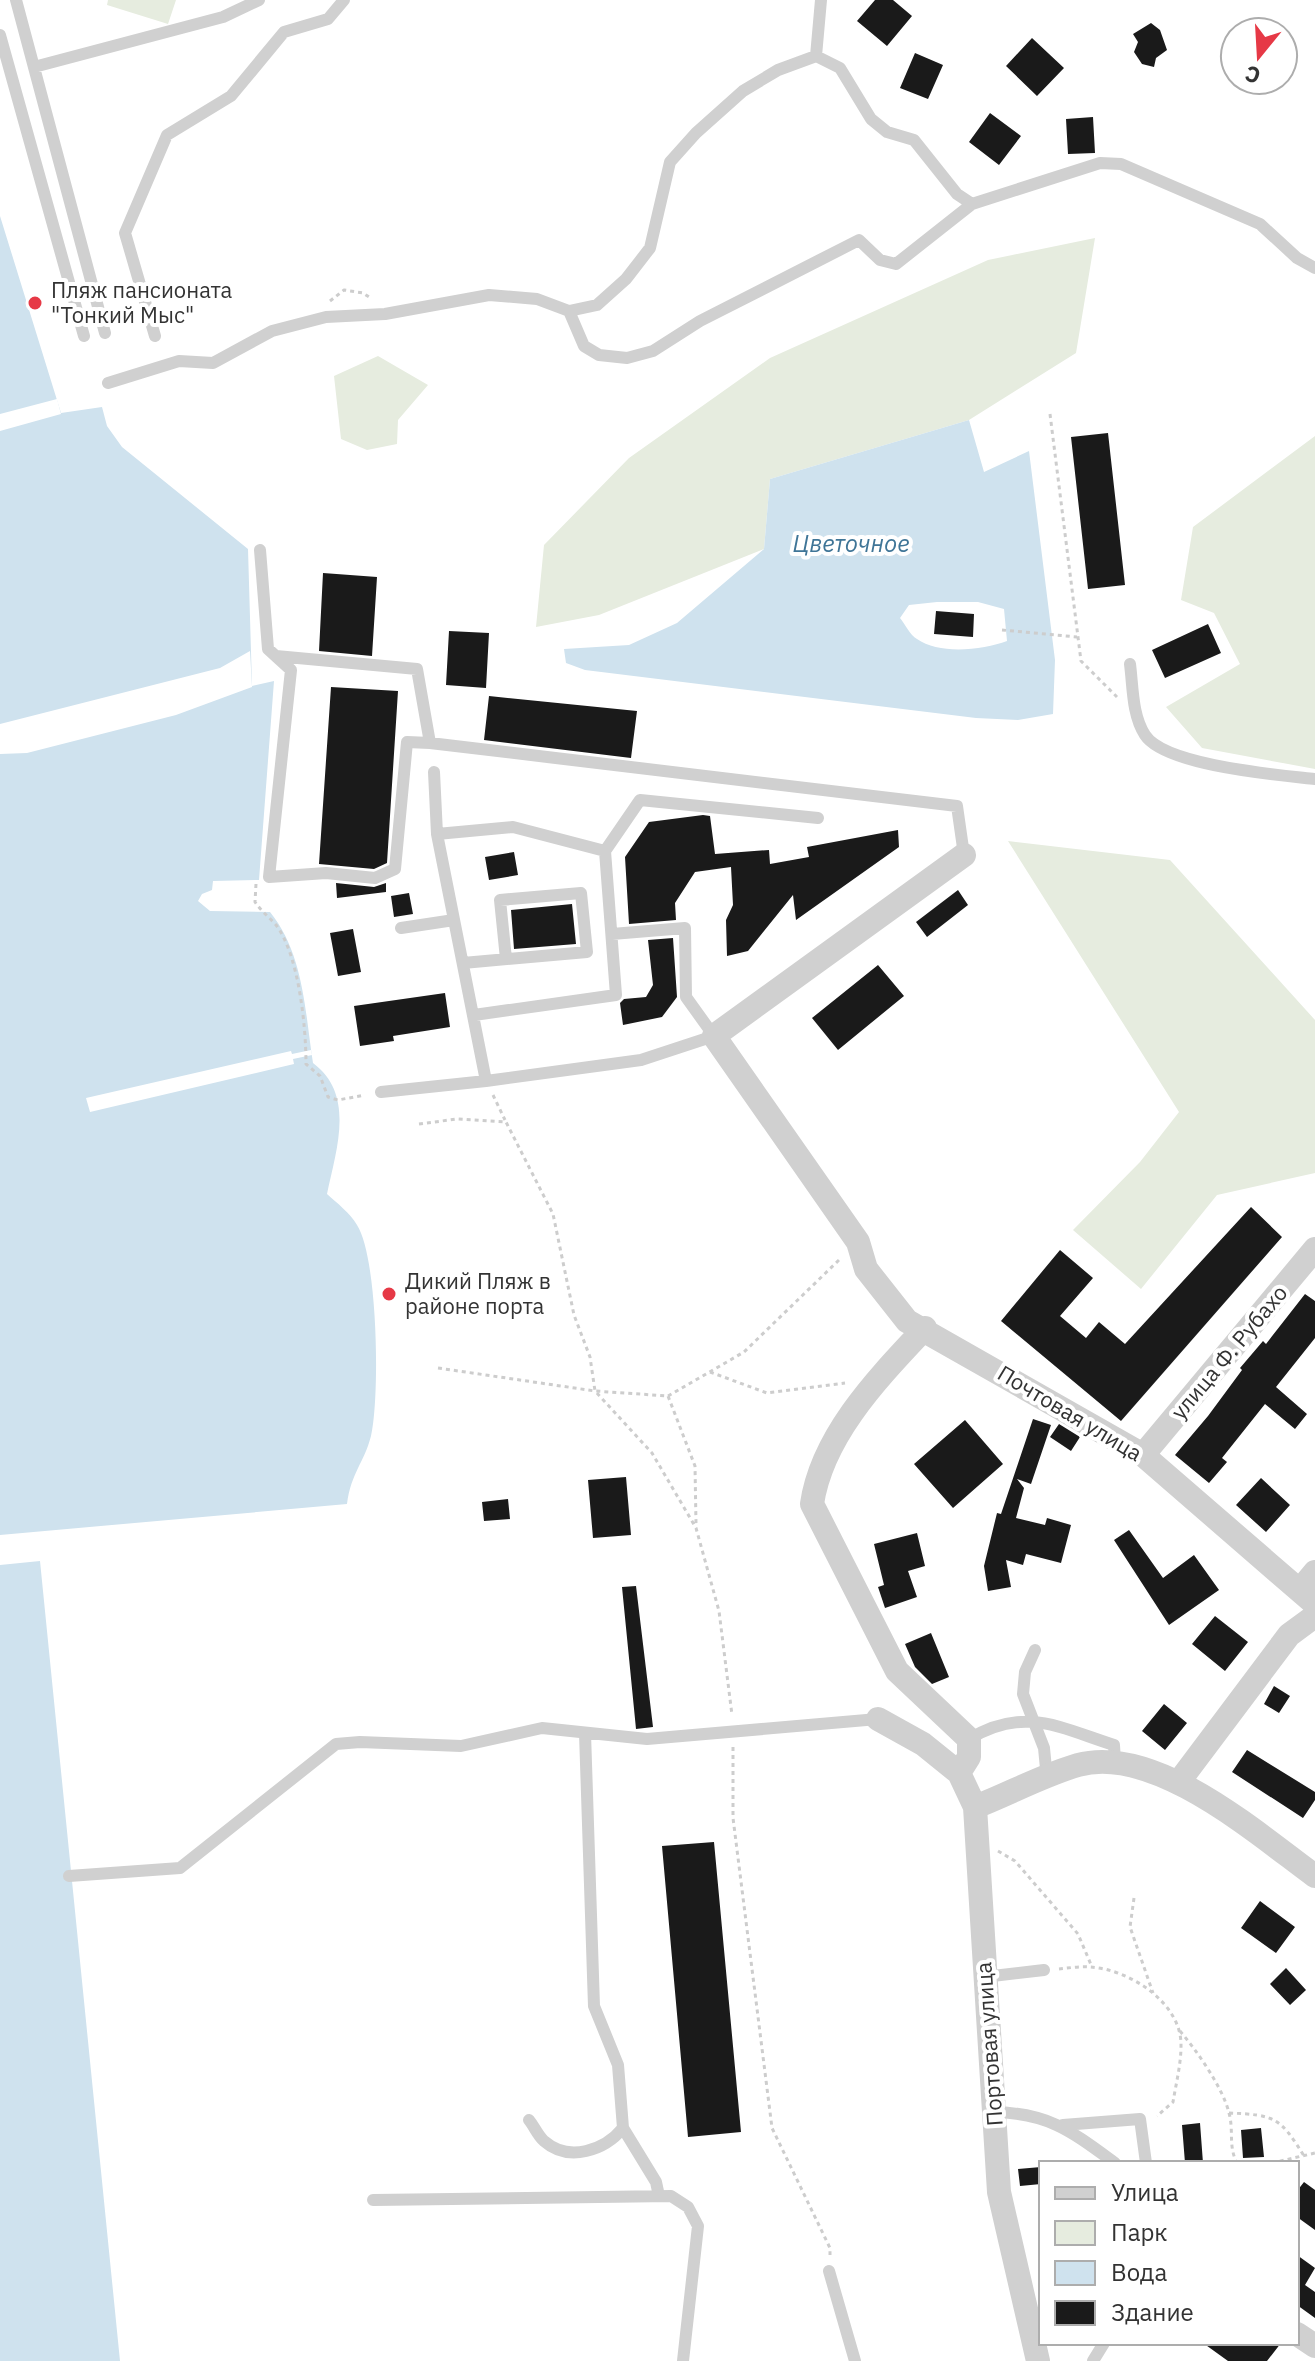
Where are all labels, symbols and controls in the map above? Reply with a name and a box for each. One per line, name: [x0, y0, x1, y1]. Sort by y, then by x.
north arrow: [1219, 16, 1299, 96]
text: С: [1241, 59, 1264, 92]
place label: Пляж пансионата "Тонкий Мыс": [51, 275, 233, 329]
marker: Пляж пансионата "Тонкий Мыс": [26, 294, 44, 312]
water label: Цветочное: [793, 527, 909, 559]
place label: Дикий Пляж в районе порта: [405, 1266, 551, 1320]
street label: улица Ф. Рубахо: [1164, 1278, 1293, 1425]
marker: Дикий Пляж в районе порта: [380, 1285, 398, 1303]
street label: Почтовая улица: [993, 1358, 1148, 1467]
street label: Портовая улица: [968, 1961, 1009, 2127]
legend: [1039, 2161, 1299, 2345]
text: Улица: [1111, 2176, 1179, 2208]
text: Парк: [1111, 2216, 1168, 2248]
text: Вода: [1111, 2256, 1167, 2288]
text: Здание: [1111, 2296, 1194, 2328]

